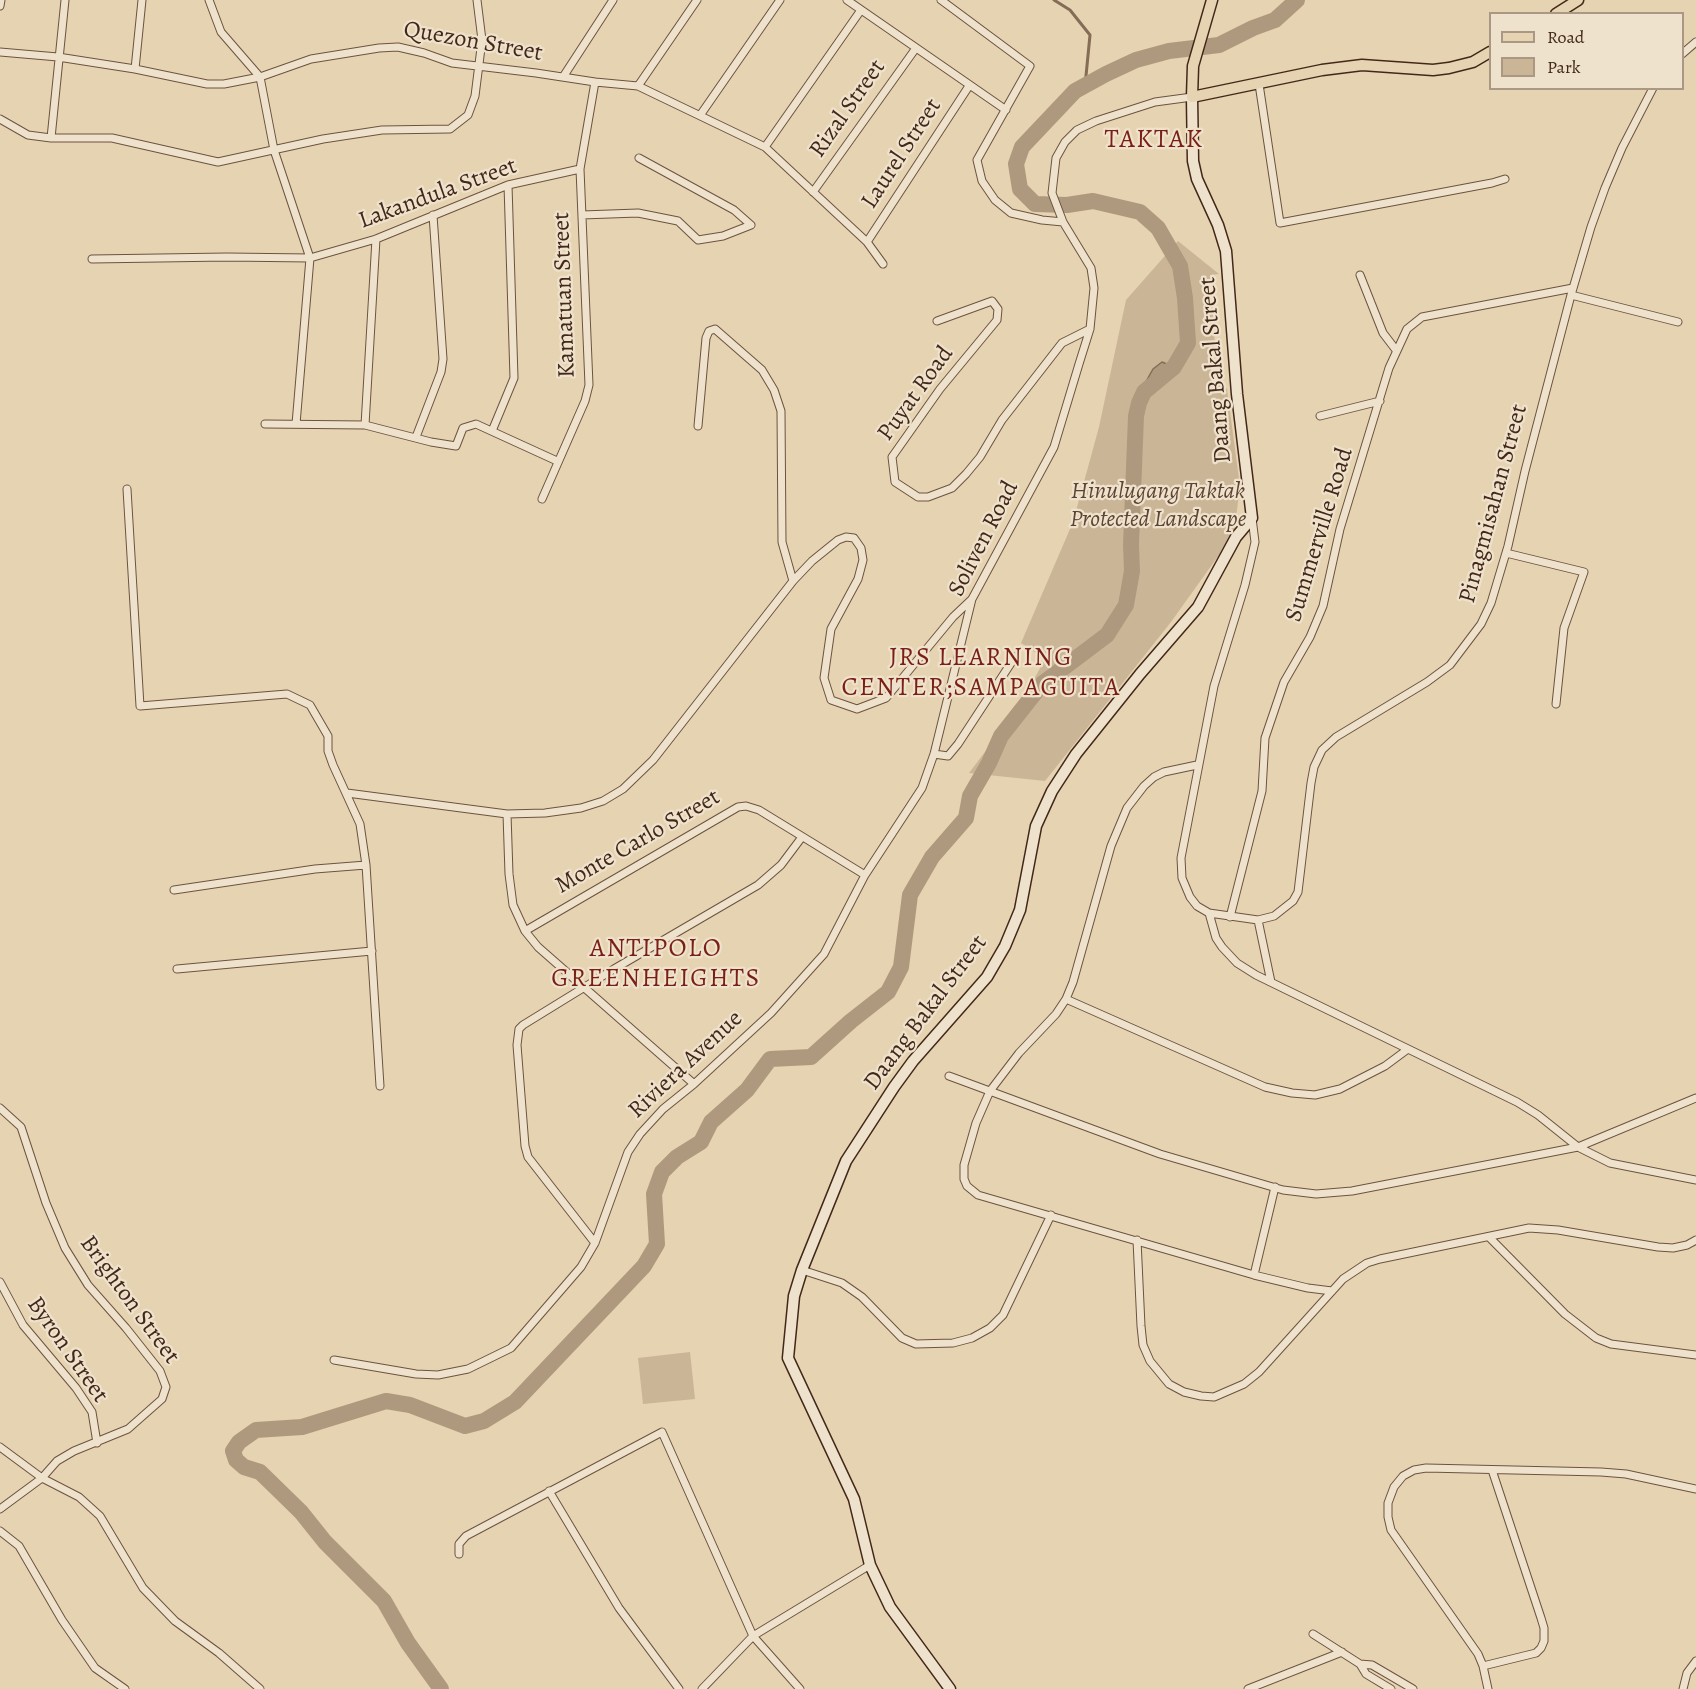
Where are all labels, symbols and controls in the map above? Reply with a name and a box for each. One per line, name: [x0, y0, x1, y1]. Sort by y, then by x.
legend: [1489, 12, 1684, 90]
street label: Quezon Street: [401, 16, 545, 68]
text: Road: [1547, 25, 1584, 49]
street label: Rizal Street: [804, 54, 892, 164]
text: Park: [1547, 55, 1581, 79]
street label: Laurel Street: [856, 93, 948, 215]
district label: TAKTAK: [1104, 125, 1204, 157]
street label: Lakandula Street: [355, 152, 521, 236]
street label: Kamatuan Street: [548, 211, 582, 379]
street label: Daang Bakal Street: [1194, 276, 1238, 464]
street label: Puyat Road: [872, 341, 960, 447]
street label: Pinagmisahan Street: [1454, 401, 1534, 607]
street label: Summerville Road: [1280, 444, 1360, 626]
street label: Soliven Road: [943, 476, 1025, 602]
park label: Hinulugang Taktak Protected Landscape: [1070, 478, 1246, 534]
district label: JRS LEARNING CENTER;SAMPAGUITA: [841, 643, 1121, 704]
street label: Monte Carlo Street: [551, 783, 725, 901]
street label: Daang Bakal Street: [858, 930, 994, 1096]
district label: ANTIPOLO GREENHEIGHTS: [551, 934, 761, 996]
street label: Riviera Avenue: [623, 1005, 749, 1125]
street label: Brighton Street: [73, 1230, 185, 1370]
street label: Byron Street: [20, 1292, 114, 1408]

